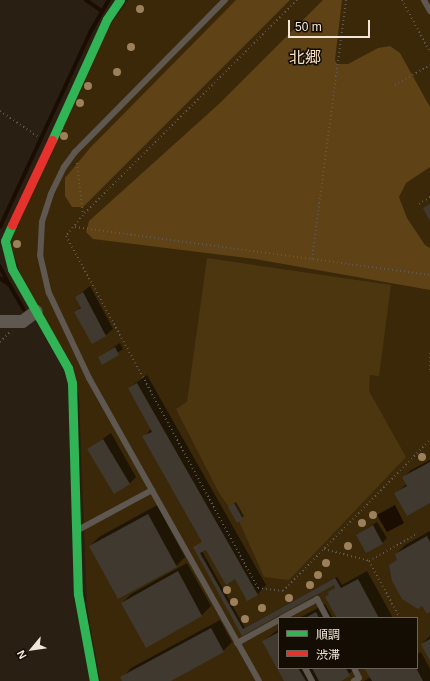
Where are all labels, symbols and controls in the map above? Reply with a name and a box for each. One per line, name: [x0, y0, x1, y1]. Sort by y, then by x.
scale bar: [290, 12, 372, 38]
text: 50 m: [295, 20, 322, 34]
district label: 北郷: [289, 48, 321, 68]
legend: [278, 617, 418, 669]
text: 順調: [316, 628, 340, 642]
north arrow: [12, 629, 52, 669]
text: N: [14, 648, 29, 661]
text: 渋滞: [316, 648, 340, 662]

